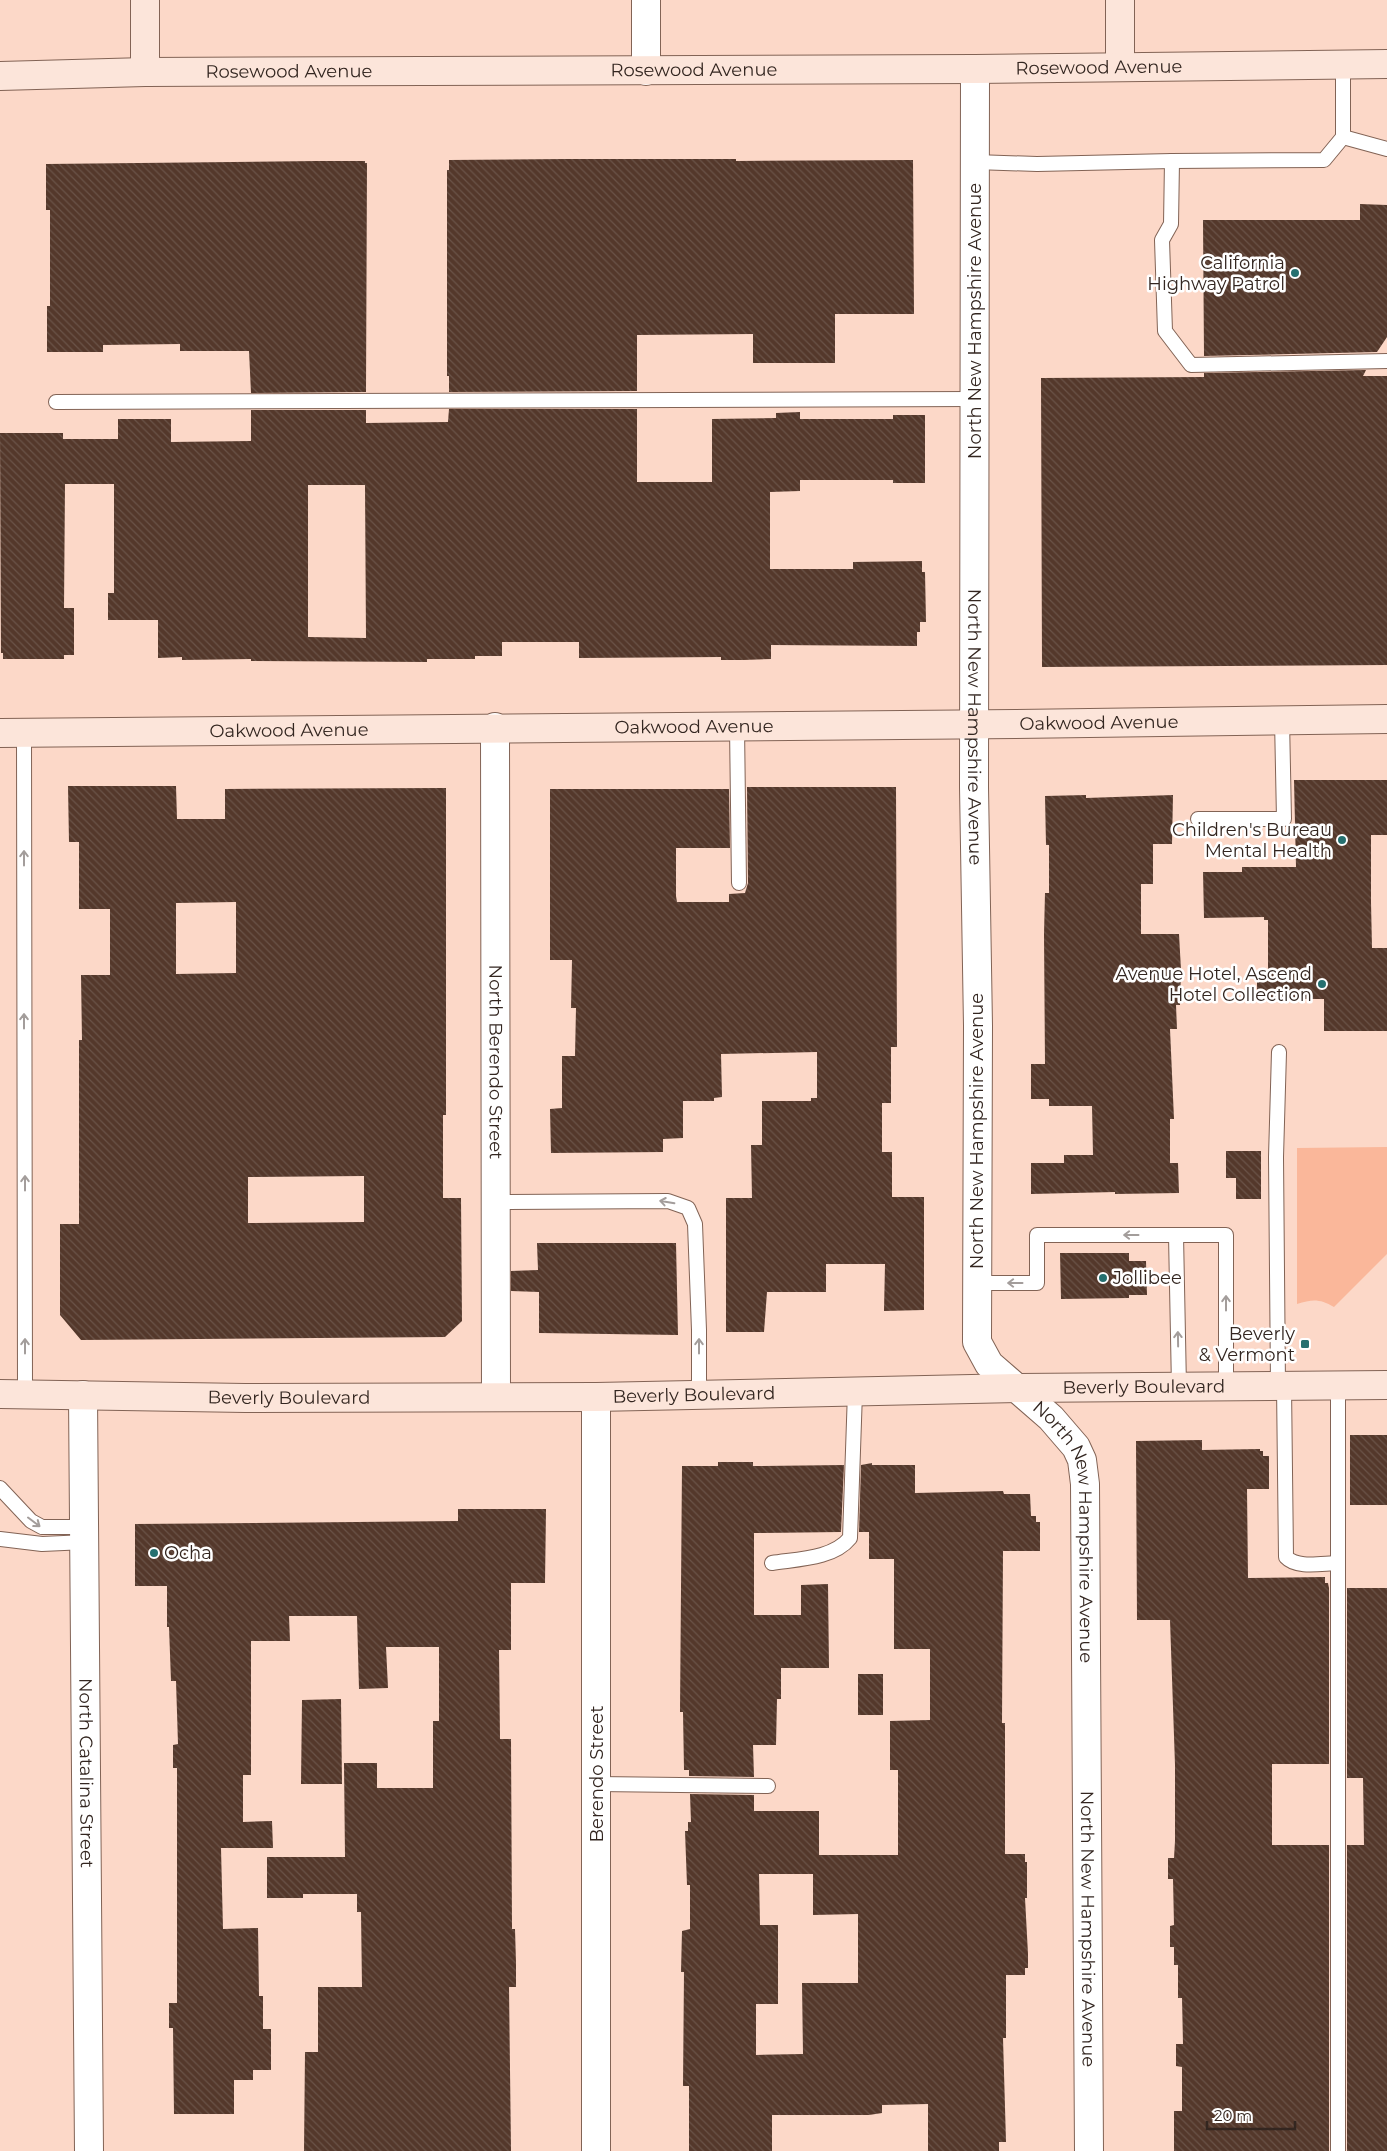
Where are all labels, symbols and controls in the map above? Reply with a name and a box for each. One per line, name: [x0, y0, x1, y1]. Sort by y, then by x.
street label: Rosewood Avenue: [1015, 55, 1183, 80]
street label: Rosewood Avenue: [610, 59, 778, 81]
street label: Rosewood Avenue: [205, 60, 373, 83]
street label: North New Hampshire Avenue: [964, 183, 986, 459]
place label: California Highway Patrol: [1147, 252, 1285, 295]
marker: California Highway Patrol: [1289, 267, 1301, 279]
street label: North New Hampshire Avenue: [963, 589, 986, 866]
street label: Oakwood Avenue: [1019, 711, 1179, 735]
street label: Oakwood Avenue: [614, 715, 774, 739]
street label: Oakwood Avenue: [209, 719, 369, 742]
place label: Children's Bureau Mental Health: [1172, 819, 1332, 862]
marker: Children's Bureau Mental Health: [1336, 834, 1348, 846]
one-way arrow: [19, 850, 29, 866]
place label: Avenue Hotel, Ascend Hotel Collection: [1115, 963, 1312, 1006]
street label: North Berendo Street: [484, 965, 507, 1159]
marker: Avenue Hotel, Ascend Hotel Collection: [1316, 978, 1328, 990]
street label: North New Hampshire Avenue: [966, 993, 988, 1269]
one-way arrow: [19, 1013, 29, 1029]
one-way arrow: [20, 1175, 30, 1192]
one-way arrow: [659, 1197, 675, 1207]
one-way arrow: [1123, 1230, 1140, 1240]
place label: Jollibee: [1112, 1267, 1182, 1289]
marker: Jollibee: [1097, 1272, 1109, 1284]
one-way arrow: [1007, 1278, 1024, 1288]
one-way arrow: [1221, 1295, 1231, 1312]
place label: Beverly & Vermont: [1199, 1323, 1295, 1366]
one-way arrow: [1174, 1331, 1183, 1347]
one-way arrow: [20, 1338, 30, 1354]
marker: Beverly & Vermont: [1299, 1338, 1311, 1350]
one-way arrow: [694, 1339, 704, 1355]
street label: Beverly Boulevard: [1062, 1375, 1225, 1399]
street label: Beverly Boulevard: [612, 1382, 776, 1408]
street label: Beverly Boulevard: [207, 1386, 370, 1409]
street label: North New Hampshire Avenue: [1028, 1396, 1097, 1663]
one-way arrow: [27, 1516, 40, 1527]
place label: Ocha: [164, 1542, 212, 1564]
marker: Ocha: [148, 1547, 160, 1559]
street label: North Catalina Street: [74, 1678, 98, 1868]
street label: Berendo Street: [586, 1705, 608, 1843]
street label: North New Hampshire Avenue: [1076, 1791, 1099, 2067]
scale bar: [1207, 2098, 1294, 2130]
text: 20 m: [1214, 2106, 1252, 2125]

